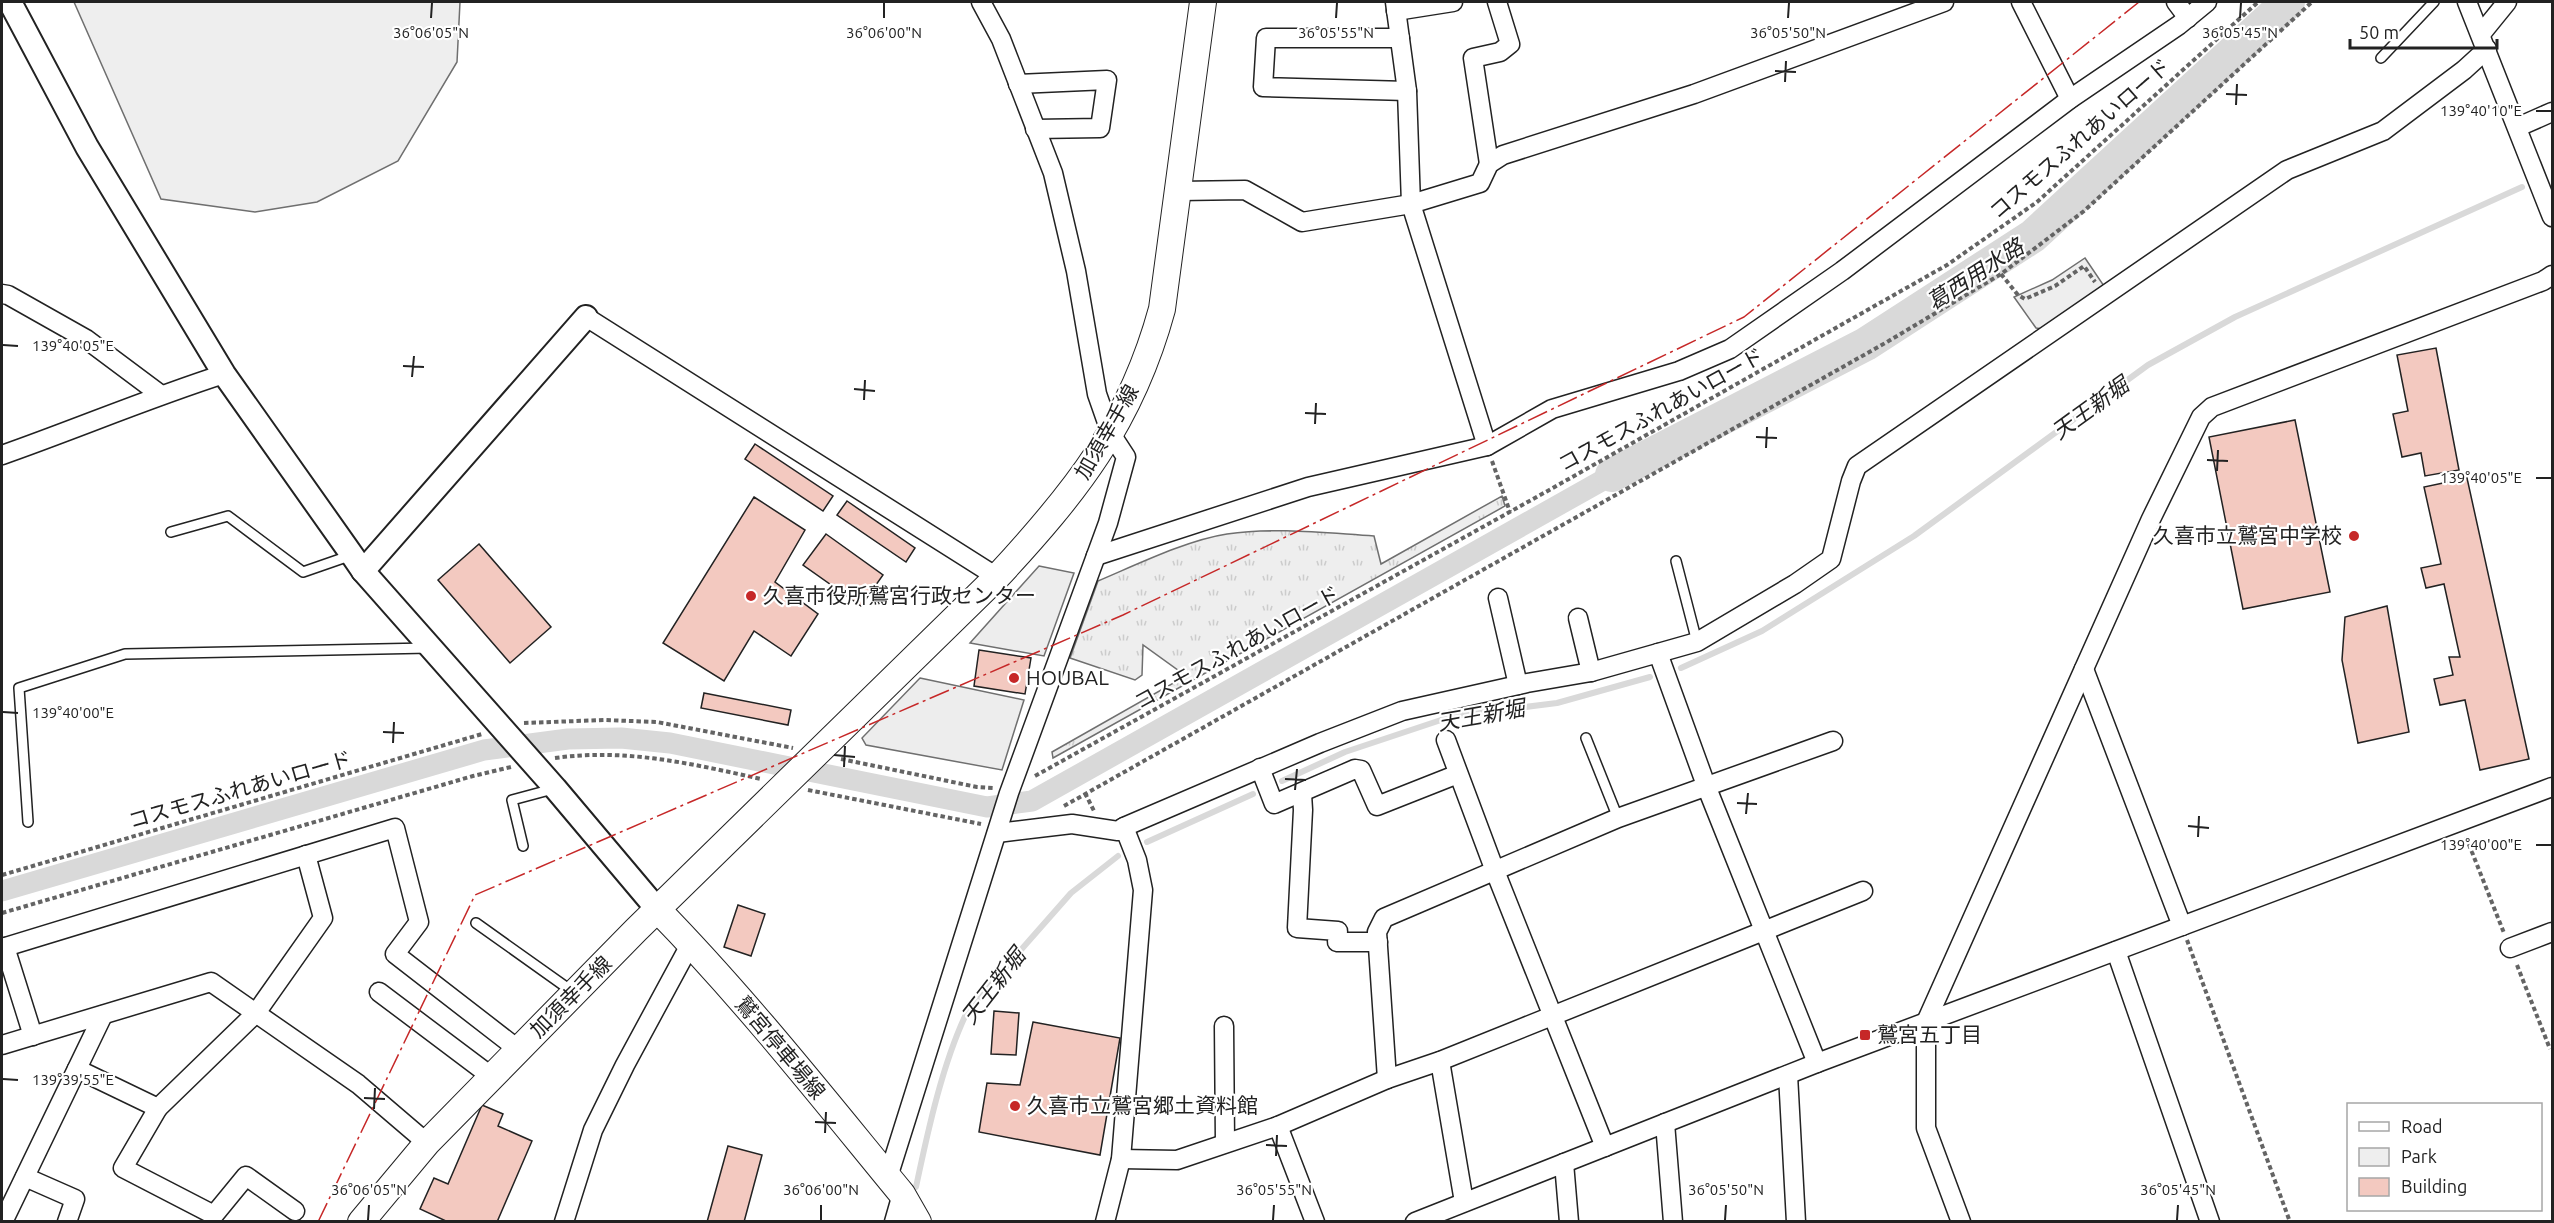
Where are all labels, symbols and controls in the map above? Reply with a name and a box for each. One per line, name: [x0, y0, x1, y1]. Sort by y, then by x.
scale bar: [2350, 12, 2497, 50]
text: 50 m: [2359, 22, 2399, 42]
text: 36°06'05"N: [393, 24, 469, 41]
text: 36°06'00"N: [846, 24, 922, 41]
text: 36°05'55"N: [1298, 24, 1374, 41]
text: 36°05'50"N: [1750, 24, 1826, 41]
text: 36°05'45"N: [2202, 24, 2278, 41]
street label: コスモスふれあいロード: [1984, 53, 2174, 223]
text: 139°40'10"E: [2440, 102, 2522, 119]
water label: 葛西用水路: [1922, 232, 2029, 314]
text: 139°40'05"E: [32, 337, 114, 354]
street label: コスモスふれあいロード: [1554, 343, 1767, 476]
water label: 天王新堀: [2047, 370, 2135, 444]
street label: 加須幸手線: [1069, 380, 1143, 483]
text: 139°40'05"E: [2440, 469, 2522, 486]
place label: 久喜市立鷲宮中学校: [2153, 523, 2342, 547]
marker: 久喜市立鷲宮中学校: [2347, 529, 2361, 543]
street label: コスモスふれあいロード: [1130, 581, 1343, 714]
place label: 久喜市役所鷲宮行政センター: [763, 583, 1036, 607]
marker: 久喜市役所鷲宮行政センター: [744, 589, 758, 603]
place label: HOUBAL: [1026, 665, 1109, 689]
marker: HOUBAL: [1007, 671, 1021, 685]
water label: 天王新堀: [1435, 694, 1529, 734]
text: 139°40'00"E: [32, 704, 114, 721]
street label: コスモスふれあいロード: [125, 746, 354, 832]
text: 139°40'00"E: [2440, 836, 2522, 853]
water label: 天王新堀: [956, 941, 1031, 1028]
street label: 加須幸手線: [525, 951, 616, 1042]
street label: 鷲宮停車場線: [731, 991, 830, 1103]
place label: 鷲宮五丁目: [1877, 1022, 1982, 1046]
marker: 鷲宮五丁目: [1858, 1028, 1872, 1042]
text: 139°39'55"E: [32, 1071, 114, 1088]
place label: 久喜市立鷲宮郷土資料館: [1027, 1093, 1258, 1117]
marker: 久喜市立鷲宮郷土資料館: [1008, 1099, 1022, 1113]
legend: [2347, 1103, 2542, 1211]
text: Road: [2401, 1116, 2443, 1136]
text: Park: [2401, 1146, 2437, 1166]
text: Building: [2401, 1176, 2467, 1196]
text: 36°06'05"N: [331, 1181, 407, 1198]
text: 36°06'00"N: [783, 1181, 859, 1198]
text: 36°05'55"N: [1236, 1181, 1312, 1198]
text: 36°05'50"N: [1688, 1181, 1764, 1198]
text: 36°05'45"N: [2140, 1181, 2216, 1198]

